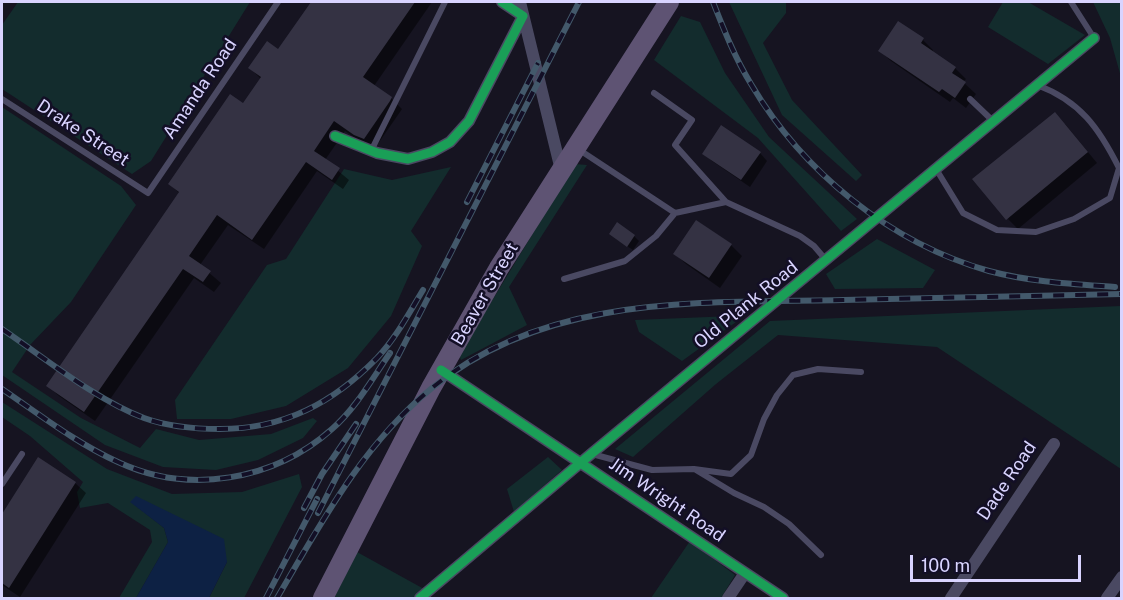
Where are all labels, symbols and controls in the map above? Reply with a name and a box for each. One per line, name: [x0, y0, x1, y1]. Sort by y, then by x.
street label: Amanda Road: [159, 35, 241, 143]
street label: Drake Street: [33, 95, 133, 171]
street label: Beaver Street: [447, 239, 523, 349]
street label: Old Plank Road: [690, 256, 802, 354]
street label: Dade Road: [973, 437, 1041, 525]
street label: Jim Wright Road: [605, 453, 729, 547]
scale bar: [913, 543, 1084, 581]
text: 100 m: [921, 555, 970, 576]

